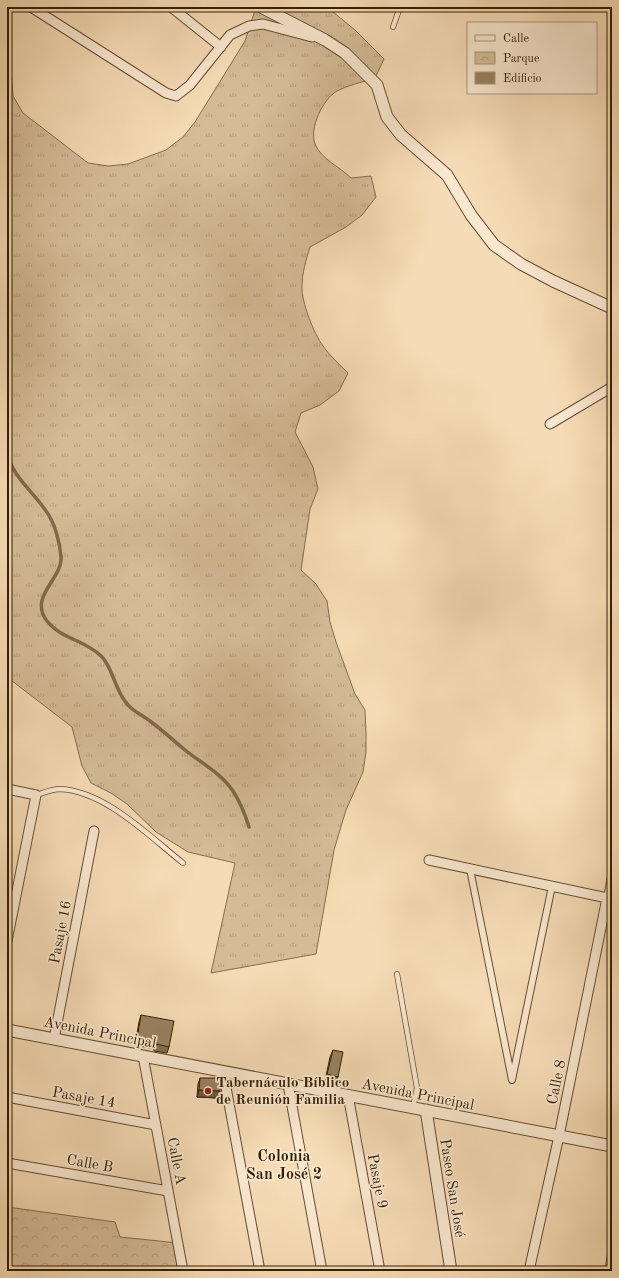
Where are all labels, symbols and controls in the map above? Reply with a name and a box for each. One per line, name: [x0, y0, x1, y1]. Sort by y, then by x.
legend: [467, 22, 597, 94]
text: Calle: [503, 33, 529, 45]
text: Parque: [503, 53, 540, 65]
text: Edificio: [503, 73, 542, 85]
street label: Pasaje 16: [48, 899, 75, 965]
street label: Avenida Principal: [42, 1015, 157, 1052]
street label: Calle 8: [545, 1059, 570, 1106]
place label: Tabernáculo Bíblico de Reunión Familia: [216, 1076, 349, 1108]
street label: Avenida Principal: [360, 1077, 475, 1114]
street label: Pasaje 14: [51, 1086, 117, 1111]
marker: Tabernáculo Bíblico de Reunión Familia: [203, 1086, 213, 1096]
street label: Calle A: [164, 1136, 188, 1187]
street label: Paseo San José: [436, 1138, 467, 1239]
district label: Colonia San José 2: [246, 1149, 322, 1183]
street label: Calle B: [65, 1153, 114, 1176]
street label: Pasaje 9: [364, 1153, 389, 1210]

